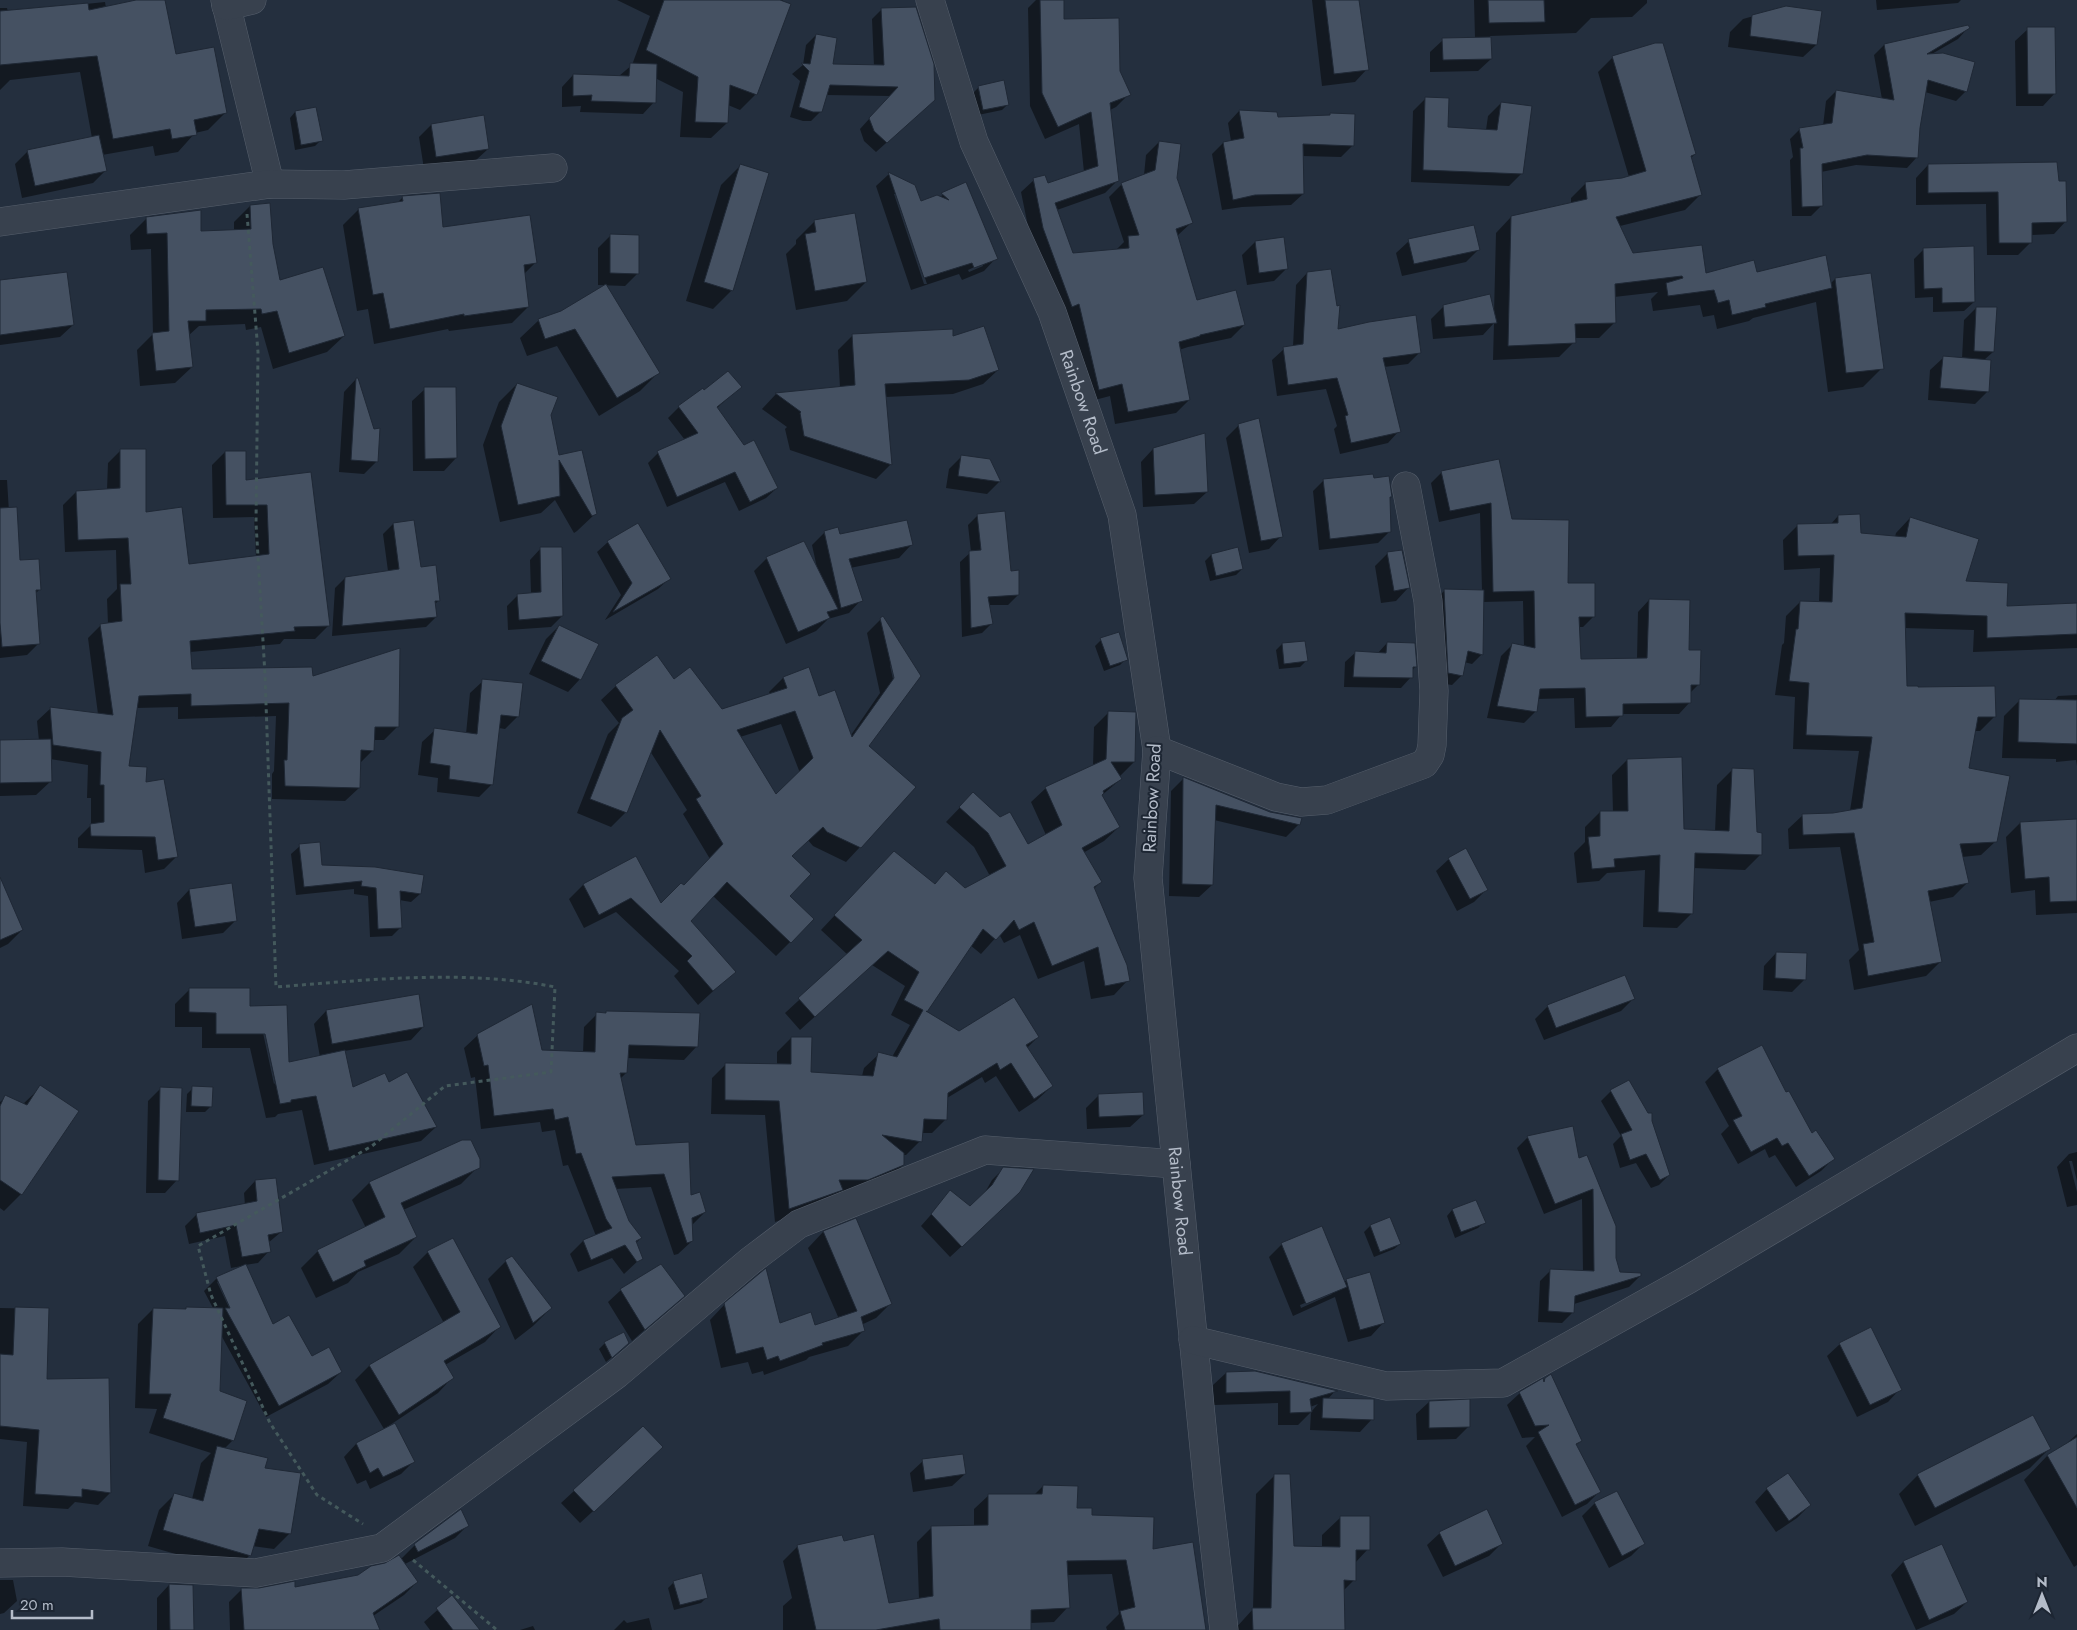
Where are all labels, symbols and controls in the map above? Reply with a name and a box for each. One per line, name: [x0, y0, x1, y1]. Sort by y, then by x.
street label: Rainbow Road: [1053, 346, 1113, 458]
street label: Rainbow Road: [1136, 743, 1168, 853]
street label: Rainbow Road: [1161, 1145, 1198, 1257]
north arrow: [2017, 1570, 2067, 1620]
text: N: [2036, 1572, 2048, 1592]
scale bar: [12, 1588, 92, 1620]
text: 20 m: [20, 1594, 54, 1616]

